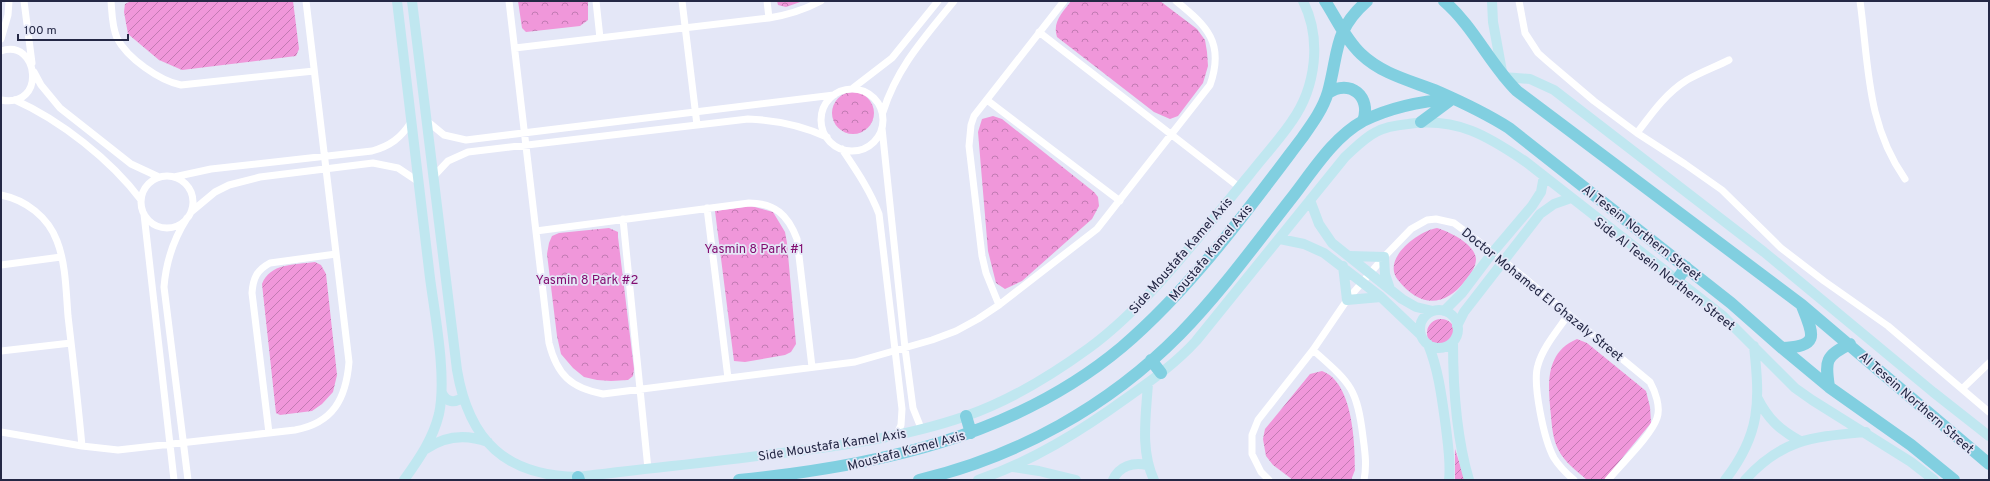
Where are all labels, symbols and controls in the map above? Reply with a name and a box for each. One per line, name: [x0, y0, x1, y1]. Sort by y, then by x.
scale bar: [18, 16, 128, 42]
text: 100 m: [24, 23, 57, 39]
street label: Al Tesein Northern Street: [1578, 182, 1704, 285]
street label: Side Moustafa Kamel Axis: [1126, 195, 1237, 318]
street label: Moustafa Kamel Axis: [1166, 202, 1257, 305]
street label: Side Al Tesein Northern Street: [1590, 214, 1738, 335]
street label: Doctor Mohamed El Ghazaly Street: [1458, 225, 1626, 366]
park label: Yasmin 8 Park #1: [704, 242, 804, 258]
park label: Yasmin 8 Park #2: [536, 273, 638, 289]
street label: Al Tesein Northern Street: [1855, 349, 1976, 458]
street label: Side Moustafa Kamel Axis: [757, 425, 907, 463]
street label: Moustafa Kamel Axis: [845, 427, 967, 473]

